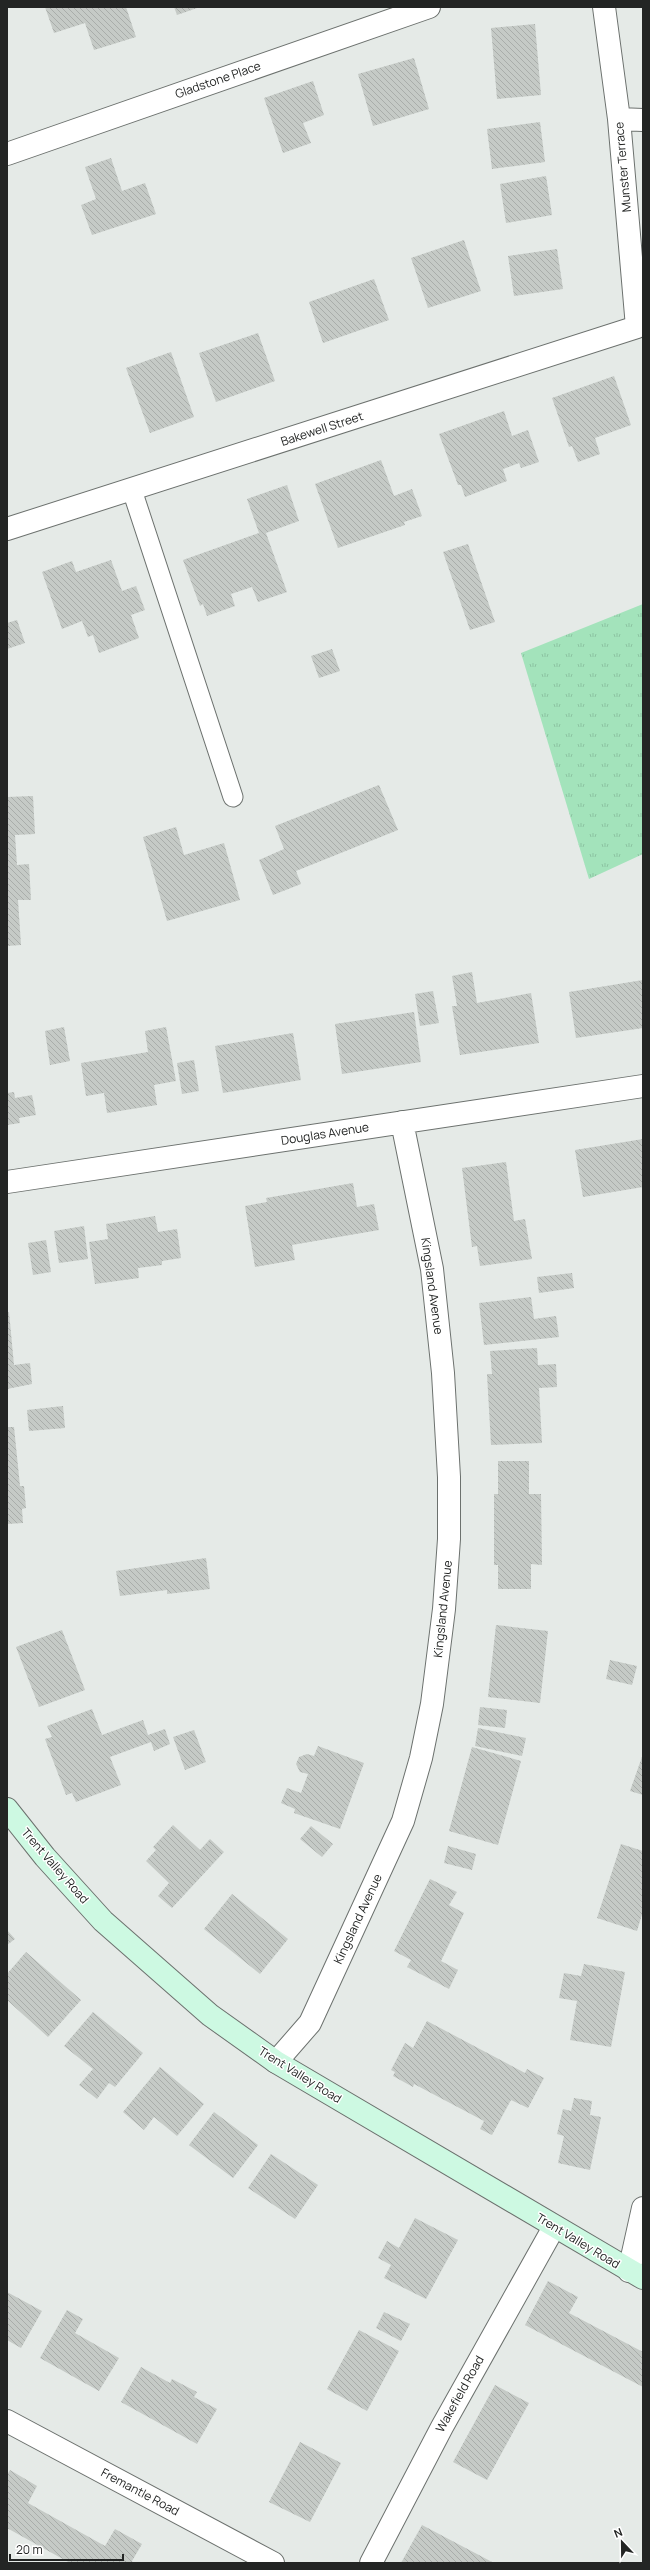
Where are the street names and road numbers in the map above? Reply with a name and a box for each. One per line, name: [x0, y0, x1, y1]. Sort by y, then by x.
street label: Gladstone Place: [173, 57, 263, 102]
street label: Munster Terrace: [610, 121, 635, 213]
street label: Bakewell Street: [278, 407, 365, 450]
street label: Douglas Avenue: [280, 1118, 370, 1149]
street label: Kingsland Avenue: [417, 1236, 448, 1335]
street label: Kingsland Avenue: [429, 1560, 456, 1658]
street label: Trent Valley Road: [18, 1824, 93, 1907]
street label: Kingsland Avenue: [329, 1871, 386, 1967]
street label: Trent Valley Road: [255, 2042, 345, 2107]
street label: Trent Valley Road: [533, 2209, 623, 2272]
street label: Wakefield Road: [431, 2352, 488, 2435]
street label: Fremantle Road: [98, 2464, 182, 2519]

